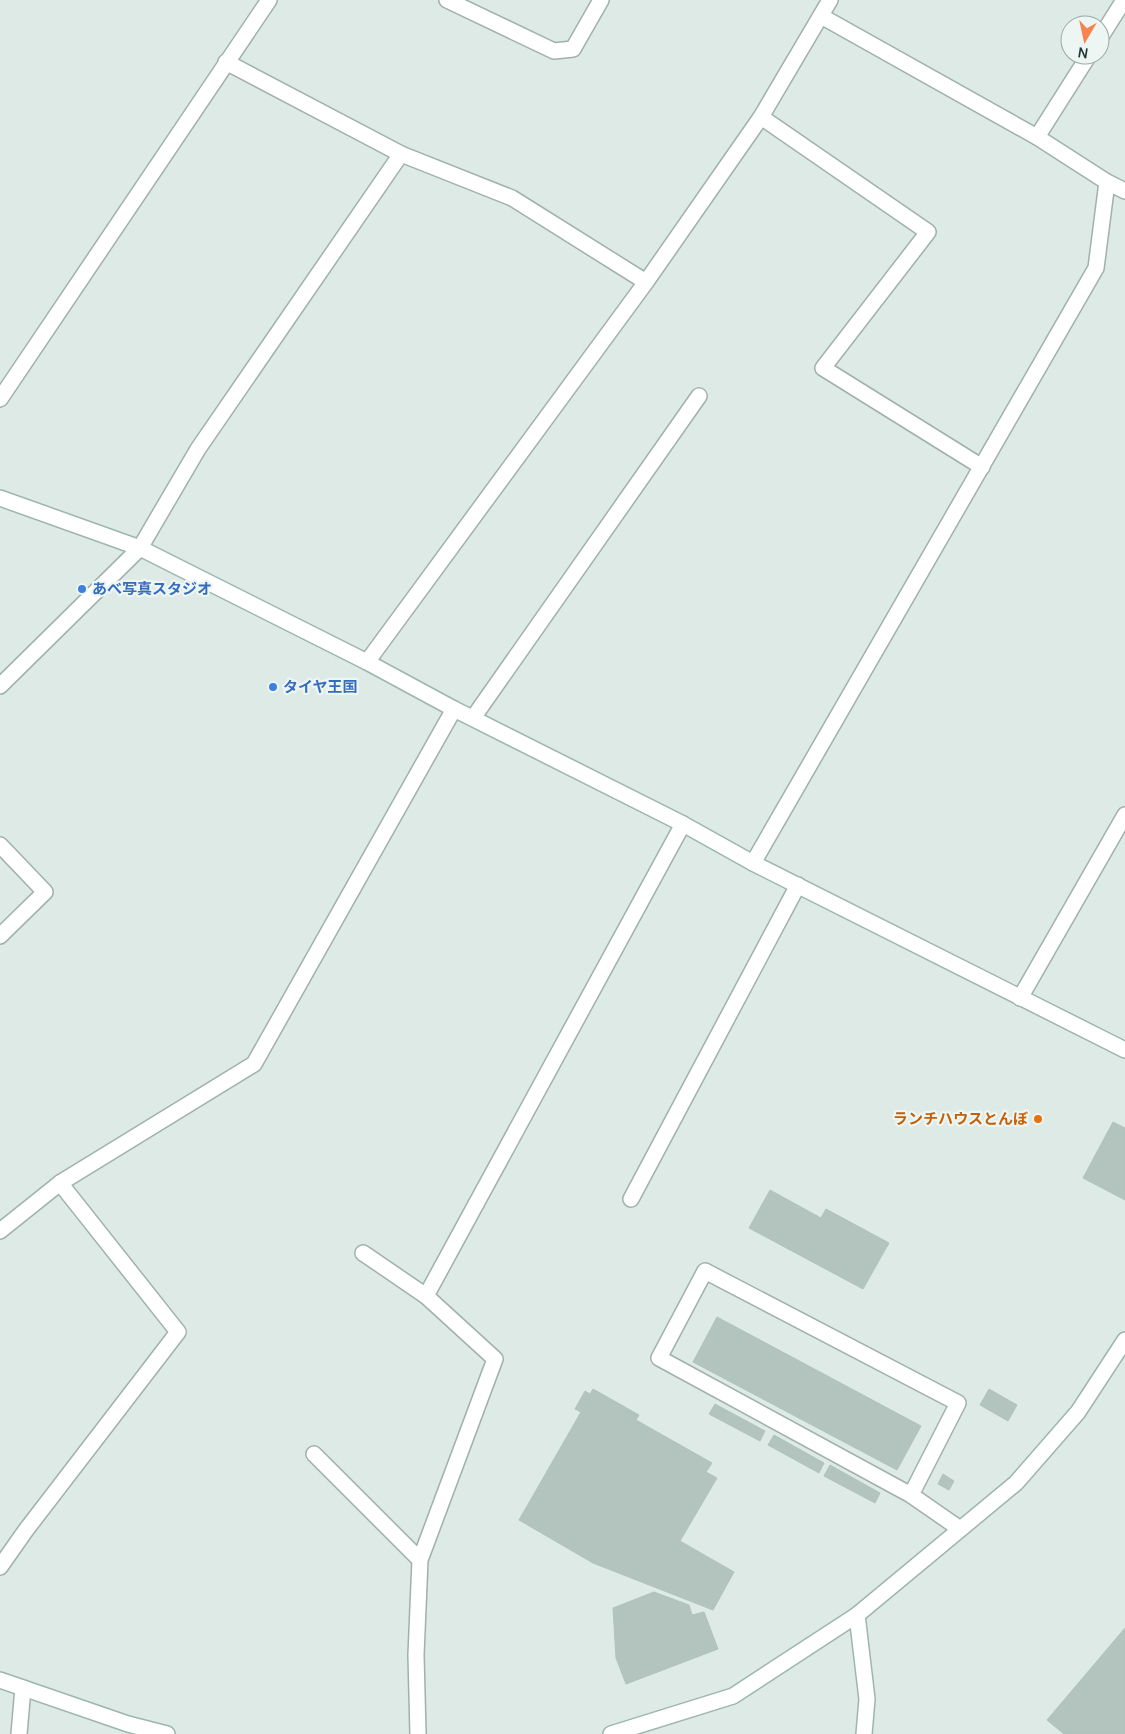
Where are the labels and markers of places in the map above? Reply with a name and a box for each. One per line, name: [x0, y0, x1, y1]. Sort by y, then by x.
place label: あべ写真スタジオ: [92, 578, 212, 599]
marker: あべ写真スタジオ: [76, 583, 88, 595]
place label: タイヤ王国: [283, 676, 358, 697]
marker: タイヤ王国: [267, 681, 279, 693]
place label: ランチハウスとんぼ: [893, 1108, 1028, 1129]
marker: ランチハウスとんぼ: [1032, 1113, 1044, 1125]

